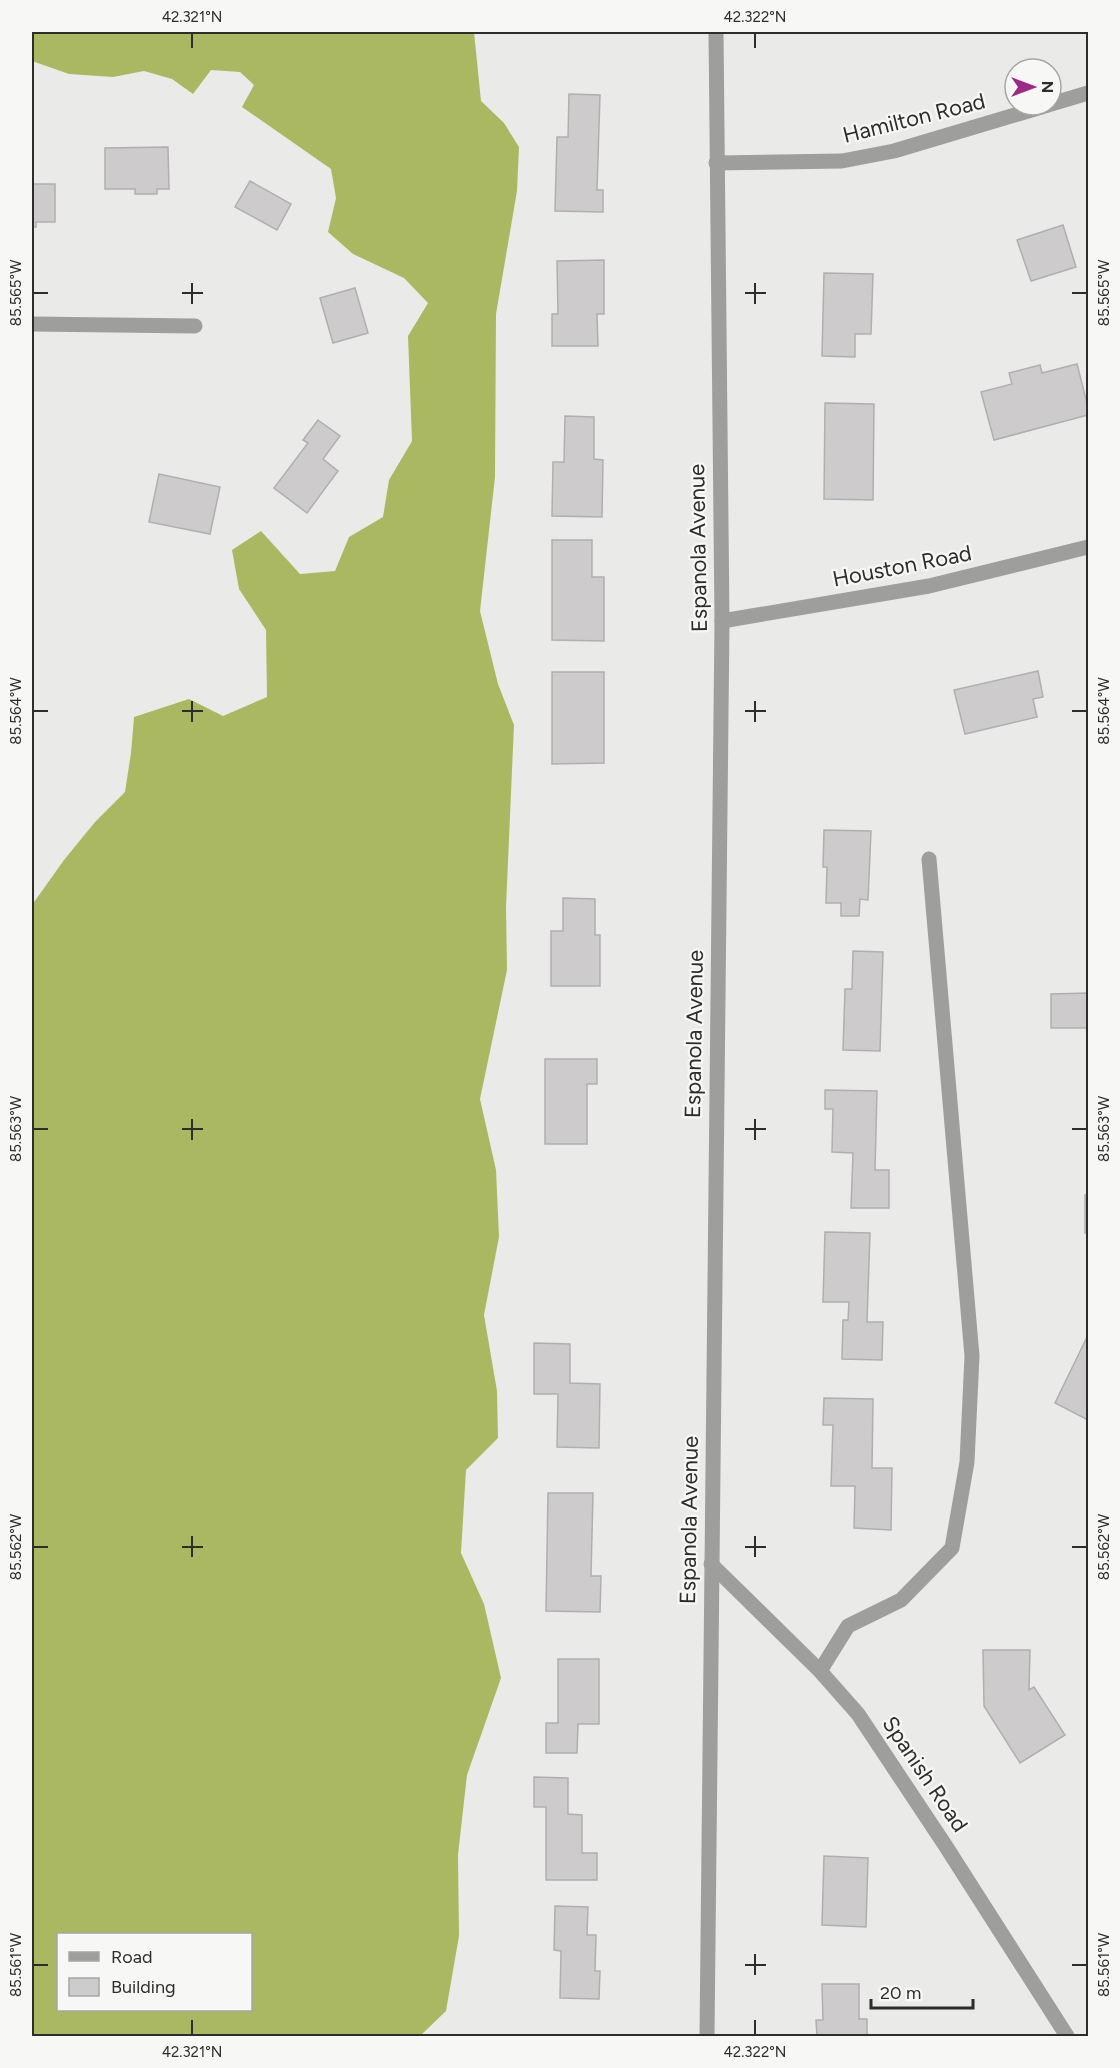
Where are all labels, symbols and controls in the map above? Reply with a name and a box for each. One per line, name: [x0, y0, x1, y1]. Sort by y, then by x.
text: 42.321°N: [162, 8, 222, 26]
text: 42.322°N: [724, 8, 786, 26]
north arrow: [1003, 57, 1063, 117]
text: N: [1038, 81, 1057, 93]
street label: Hamilton Road: [840, 87, 988, 149]
text: 85.565°W: [7, 259, 25, 326]
text: 85.565°W: [1095, 259, 1113, 326]
street label: Espanola Avenue: [683, 464, 713, 632]
street label: Houston Road: [830, 539, 974, 593]
text: 85.564°W: [7, 677, 25, 745]
text: 85.564°W: [1095, 677, 1113, 745]
street label: Espanola Avenue: [679, 950, 709, 1118]
text: 85.563°W: [7, 1095, 25, 1162]
text: 85.563°W: [1095, 1095, 1113, 1162]
street label: Espanola Avenue: [674, 1436, 704, 1604]
text: 85.562°W: [7, 1513, 25, 1580]
text: 85.562°W: [1095, 1513, 1113, 1580]
street label: Spanish Road: [876, 1711, 974, 1837]
text: 85.561°W: [7, 1932, 25, 1997]
text: 85.561°W: [1095, 1932, 1113, 1997]
legend: [57, 1933, 252, 2011]
text: Road: [111, 1946, 152, 1968]
scale bar: [871, 1972, 973, 2010]
text: Building: [111, 1976, 176, 1998]
text: 20 m: [880, 1982, 921, 2004]
text: 42.321°N: [162, 2043, 222, 2061]
text: 42.322°N: [724, 2043, 786, 2061]

